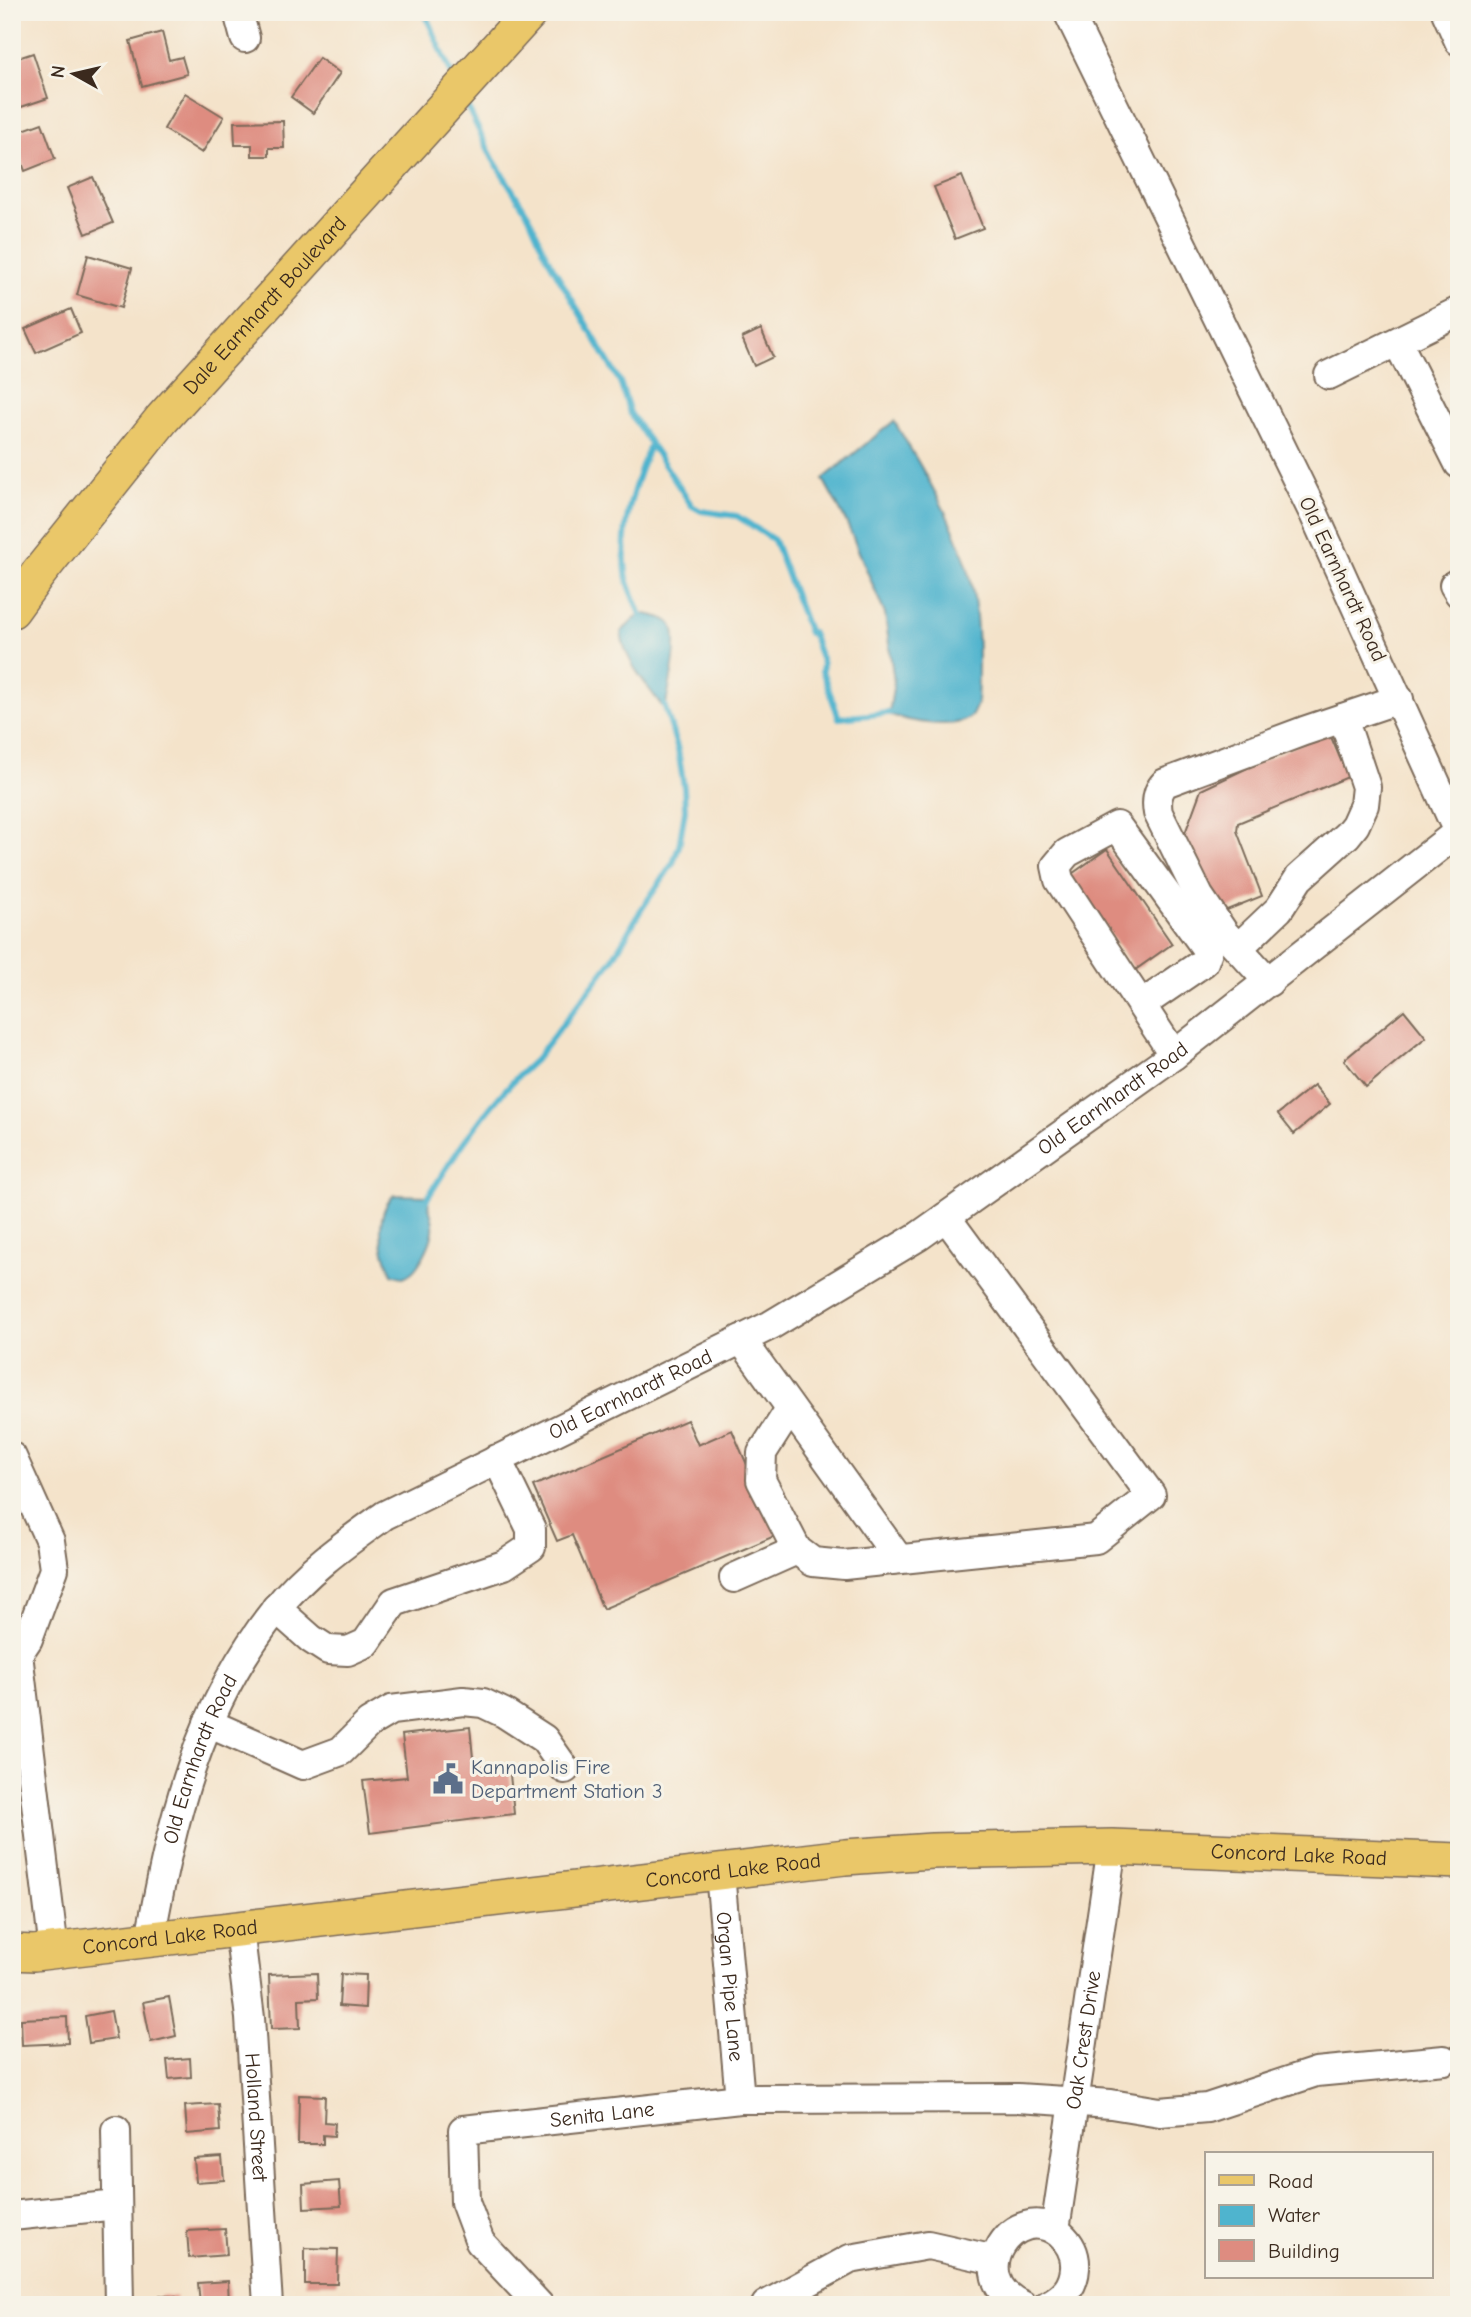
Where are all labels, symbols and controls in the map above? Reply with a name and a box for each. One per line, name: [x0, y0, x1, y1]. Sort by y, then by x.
north arrow: [38, 38, 108, 108]
text: N: [46, 64, 70, 79]
street label: Dale Earnhardt Boulevard: [178, 211, 351, 399]
street label: Old Earnhardt Road: [1294, 493, 1392, 665]
street label: Old Earnhardt Road: [1033, 1037, 1193, 1160]
street label: Old Earnhardt Road: [545, 1344, 716, 1445]
street label: Old Earnhardt Road: [158, 1670, 242, 1846]
place label: Kannapolis Fire Department Station 3: [471, 1755, 663, 1803]
public building icon: Kannapolis Fire Department Station 3: [431, 1762, 465, 1796]
street label: Concord Lake Road: [1210, 1839, 1388, 1870]
street label: Concord Lake Road: [644, 1848, 822, 1893]
street label: Organ Pipe Lane: [711, 1911, 749, 2062]
street label: Concord Lake Road: [81, 1915, 259, 1959]
street label: Oak Crest Drive: [1061, 1969, 1105, 2111]
street label: Holland Street: [240, 2052, 272, 2183]
street label: Senita Lane: [549, 2097, 656, 2132]
legend: [1205, 2152, 1432, 2278]
text: Road: [1268, 2169, 1313, 2193]
text: Water: [1268, 2203, 1321, 2227]
text: Building: [1268, 2239, 1340, 2263]

